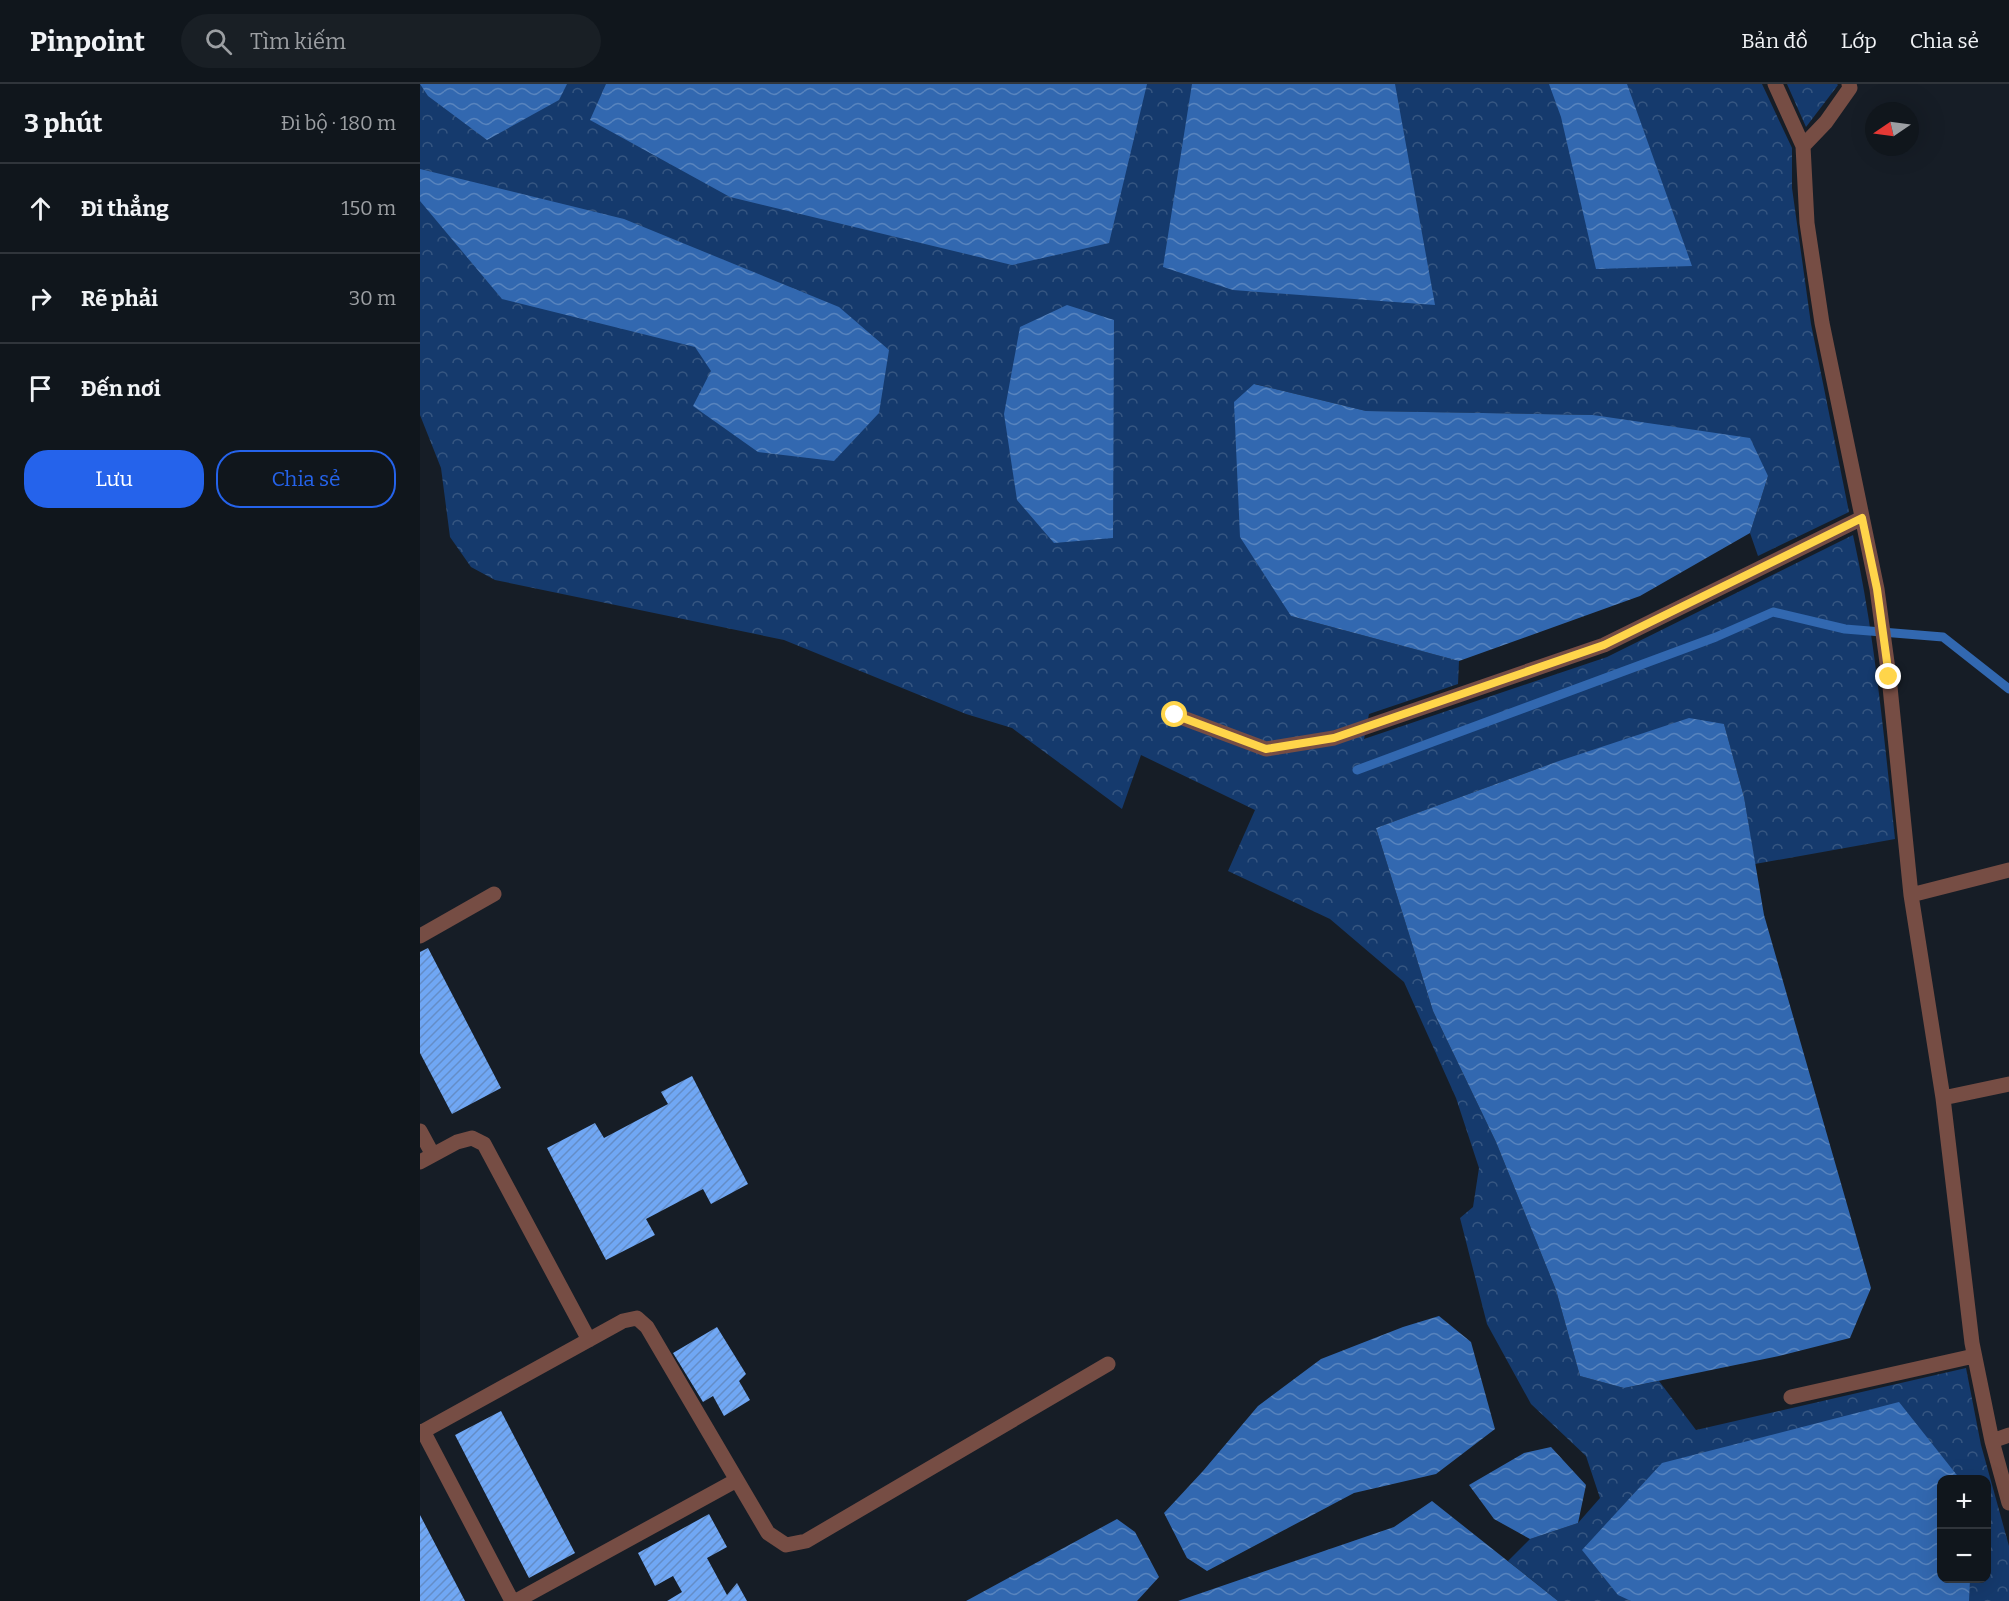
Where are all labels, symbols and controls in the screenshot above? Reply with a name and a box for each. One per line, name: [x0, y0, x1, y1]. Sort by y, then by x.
search box: [181, 14, 601, 68]
text: Pinpoint: [30, 25, 145, 58]
icon: search: [202, 25, 235, 58]
text: Tìm kiếm: [250, 28, 346, 55]
text: Bản đồ: [1741, 28, 1808, 54]
text: Lớp: [1841, 28, 1877, 54]
text: Chia sẻ: [1910, 28, 1979, 54]
north arrow: [1865, 102, 1919, 156]
text: 3 phút: [24, 108, 103, 139]
text: Đi bộ · 180 m: [281, 111, 396, 135]
icon: ahead: [24, 192, 57, 225]
text: Đi thẳng: [81, 195, 169, 222]
text: 150 m: [341, 196, 396, 220]
icon: right: [24, 282, 57, 315]
text: Rẽ phải: [81, 285, 158, 312]
text: 30 m: [349, 286, 396, 310]
icon: arrive: [24, 372, 57, 405]
text: Đến nơi: [81, 375, 161, 402]
button: Lưu: [24, 450, 204, 508]
button: Chia sẻ: [216, 450, 396, 508]
route end: [1875, 663, 1901, 689]
route start: [1161, 701, 1187, 727]
map controls: [1937, 1475, 1991, 1583]
button: +: [1937, 1475, 1991, 1529]
button: −: [1937, 1529, 1991, 1583]

